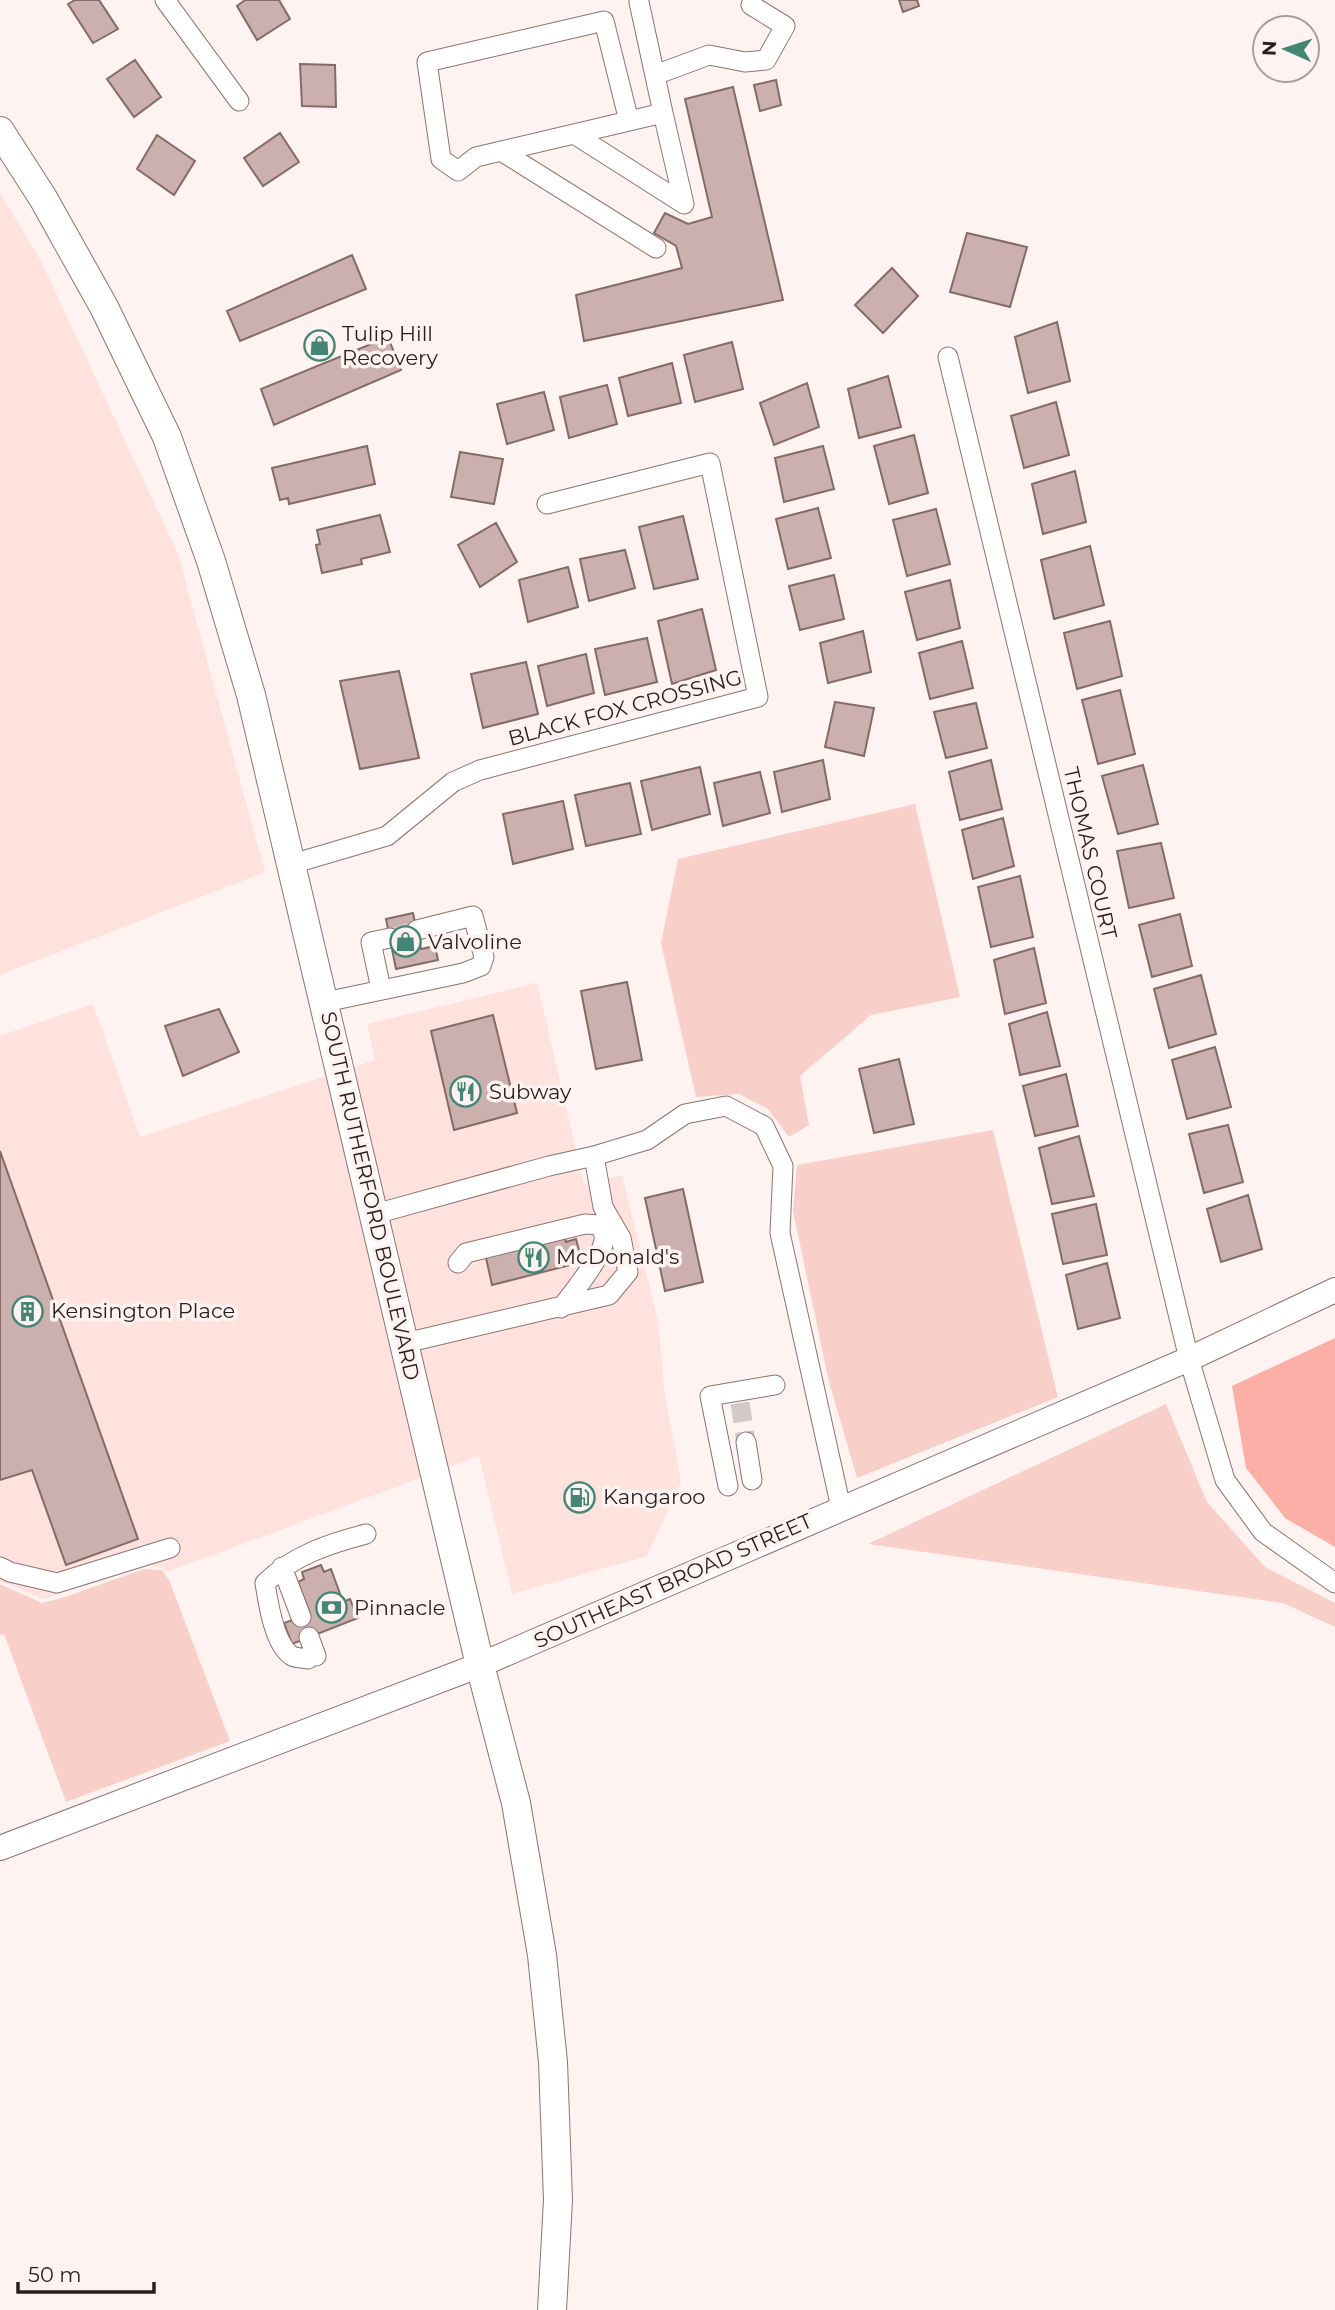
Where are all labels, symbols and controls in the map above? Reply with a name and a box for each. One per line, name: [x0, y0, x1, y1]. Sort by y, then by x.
north arrow: [1251, 14, 1321, 84]
text: N: [1258, 40, 1281, 56]
place label: Tulip Hill Recovery: [342, 321, 438, 370]
shop icon: Tulip Hill Recovery: [302, 329, 336, 363]
street label: BLACK FOX CROSSING: [505, 664, 745, 751]
street label: THOMAS COURT: [1059, 764, 1122, 941]
shop icon: Valvoline: [388, 925, 422, 959]
place label: Valvoline: [428, 929, 522, 954]
street label: SOUTH RUTHERFORD BOULEVARD: [316, 1009, 425, 1383]
restaurant icon: Subway: [449, 1075, 483, 1109]
place label: Subway: [489, 1079, 572, 1104]
restaurant icon: McDonald's: [516, 1240, 550, 1274]
place label: McDonald's: [556, 1244, 679, 1269]
building icon: Kensington Place: [11, 1294, 45, 1328]
place label: Kensington Place: [51, 1298, 235, 1323]
fuel station icon: Kangaroo: [563, 1480, 597, 1514]
place label: Kangaroo: [603, 1484, 706, 1509]
street label: SOUTHEAST BROAD STREET: [530, 1508, 816, 1653]
bank icon: Pinnacle: [314, 1591, 348, 1625]
place label: Pinnacle: [354, 1595, 446, 1620]
scale bar: [18, 2250, 154, 2294]
text: 50 m: [28, 2262, 82, 2287]

